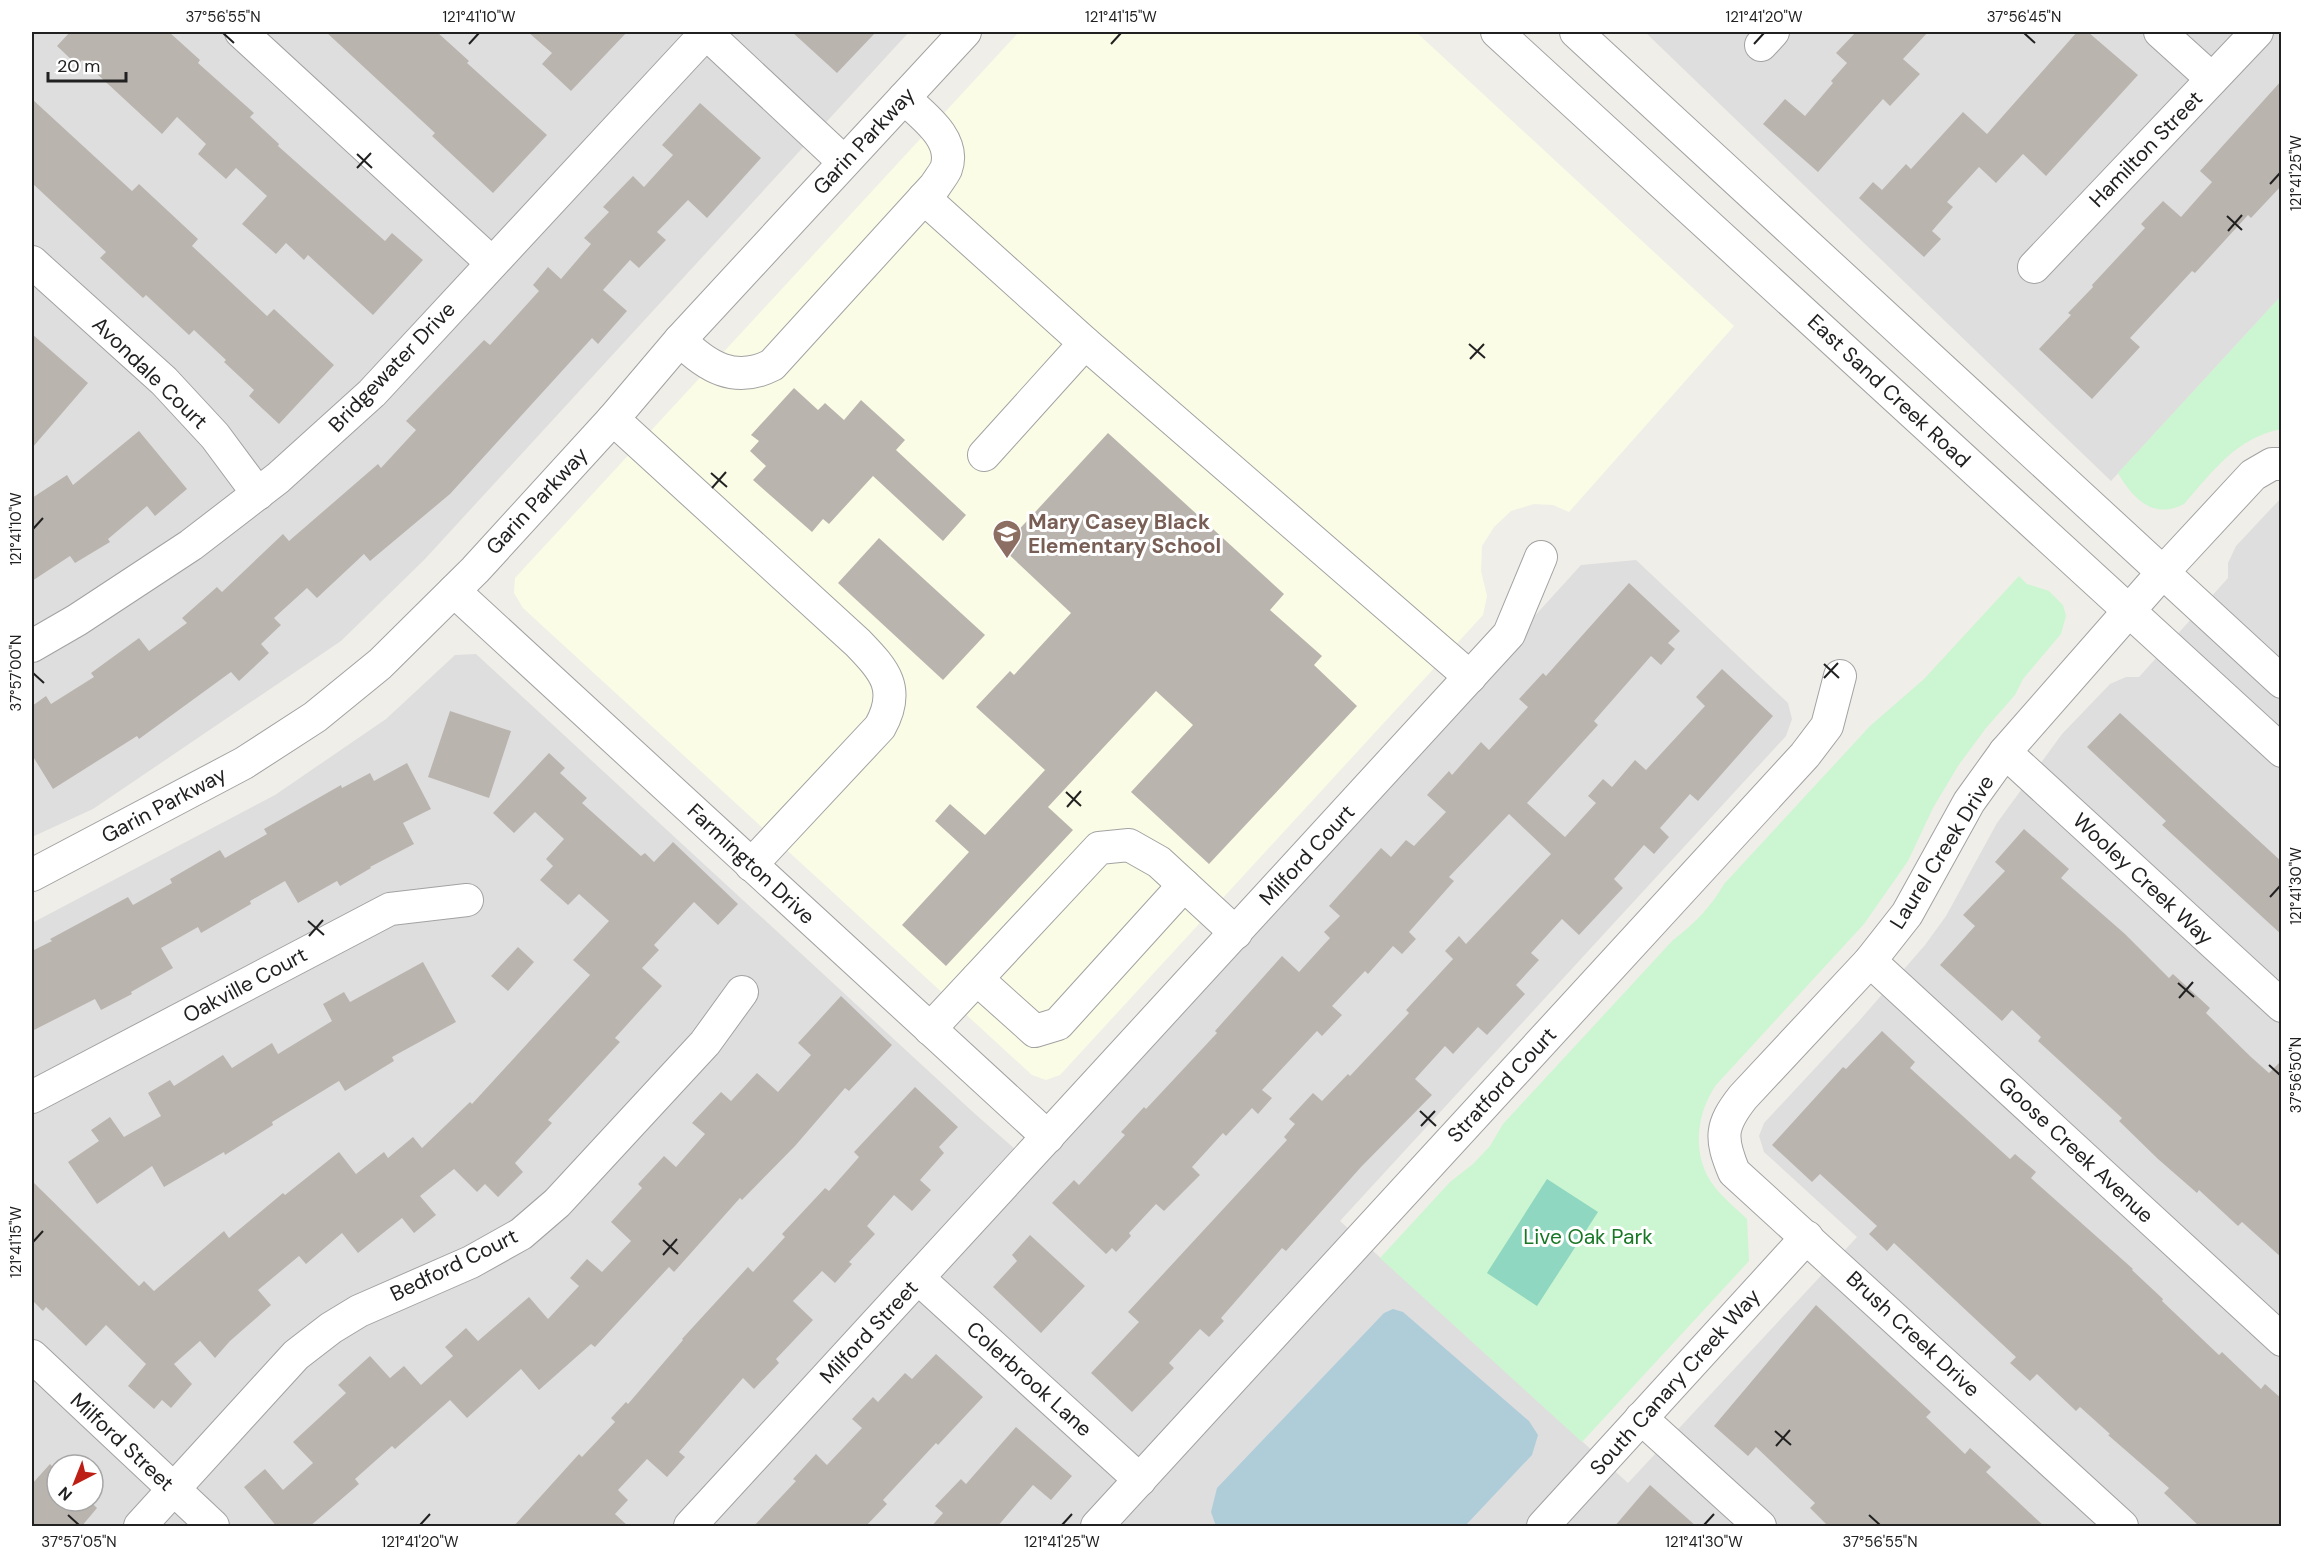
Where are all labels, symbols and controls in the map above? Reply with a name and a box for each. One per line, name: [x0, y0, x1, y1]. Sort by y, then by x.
text: 37°56'55"N: [185, 7, 261, 27]
text: 121°41'10"W: [442, 7, 516, 27]
text: 121°41'15"W: [1085, 7, 1157, 27]
text: 121°41'20"W: [1726, 7, 1803, 27]
text: 37°56'45"N: [1987, 7, 2061, 27]
scale bar: [48, 45, 126, 83]
text: 20 m: [57, 54, 100, 78]
street label: Garin Parkway: [807, 81, 921, 201]
street label: Hamilton Street: [2083, 85, 2209, 213]
text: 121°41'25"W: [2286, 135, 2306, 211]
street label: Bridgewater Drive: [322, 296, 462, 438]
street label: East Sand Creek Road: [1802, 308, 1976, 474]
street label: Avondale Court: [86, 311, 214, 435]
street label: Garin Parkway: [480, 441, 594, 561]
text: 121°41'10"W: [6, 492, 26, 566]
place label: Mary Casey Black Elementary School: [1028, 508, 1221, 560]
school or university icon: Mary Casey Black Elementary School: [991, 518, 1023, 560]
text: 37°57'00"N: [6, 635, 26, 711]
street label: Garin Parkway: [97, 760, 232, 850]
street label: Laurel Creek Drive: [1883, 770, 2001, 934]
street label: Farmington Drive: [681, 797, 821, 931]
street label: Milford Court: [1253, 799, 1361, 911]
street label: Wooley Creek Way: [2067, 807, 2219, 952]
text: 121°41'30"W: [2286, 847, 2306, 925]
street label: Oakville Court: [178, 941, 312, 1029]
street label: Stratford Court: [1441, 1021, 1563, 1149]
text: 37°56'50"N: [2286, 1037, 2306, 1113]
street label: Goose Creek Avenue: [1992, 1071, 2160, 1229]
text: 121°41'15"W: [6, 1206, 26, 1278]
street label: Bedford Court: [386, 1222, 522, 1308]
park label: Live Oak Park: [1523, 1223, 1653, 1251]
street label: Brush Creek Drive: [1840, 1265, 1986, 1403]
street label: Milford Street: [814, 1274, 924, 1390]
street label: South Canary Creek Way: [1584, 1282, 1767, 1481]
street label: Colerbrook Lane: [960, 1315, 1098, 1443]
street label: Milford Street: [64, 1387, 180, 1497]
north arrow: [45, 1453, 105, 1513]
text: N: [54, 1482, 77, 1505]
text: 37°57'05"N: [41, 1532, 117, 1552]
text: 121°41'20"W: [382, 1532, 459, 1552]
text: 121°41'25"W: [1024, 1532, 1100, 1552]
text: 121°41'30"W: [1665, 1532, 1743, 1552]
text: 37°56'55"N: [1842, 1532, 1918, 1552]

